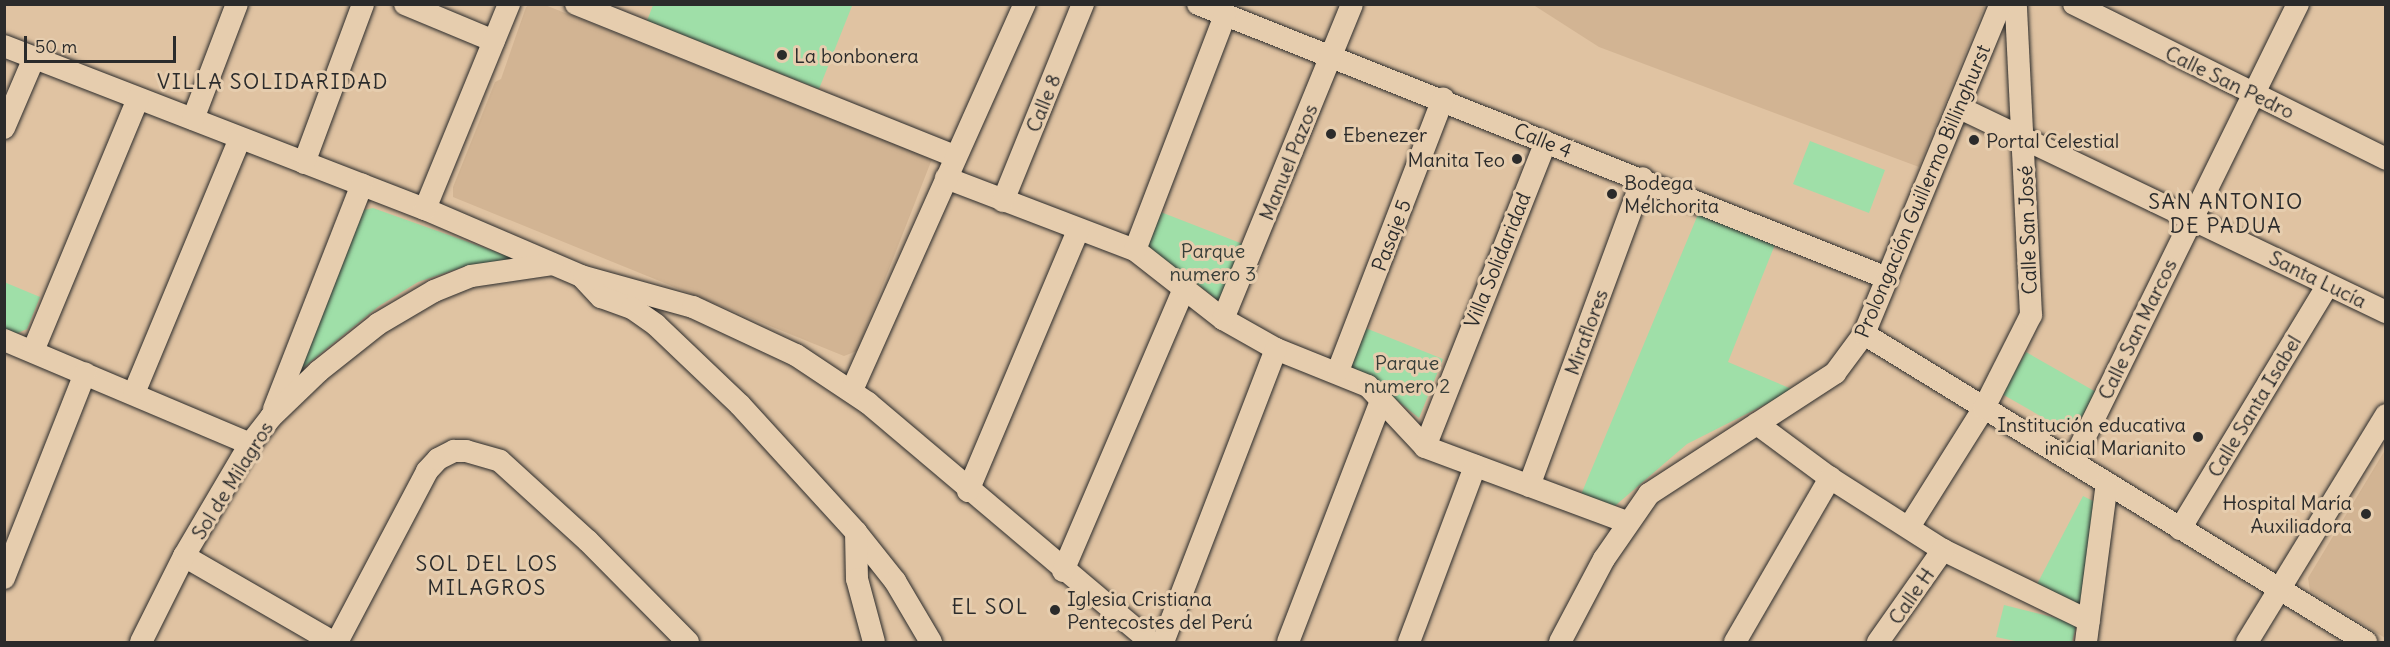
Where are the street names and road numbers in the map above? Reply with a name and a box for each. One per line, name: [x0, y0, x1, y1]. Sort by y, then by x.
street label: Calle San Pedro: [2161, 40, 2299, 124]
street label: Prolongación Guillermo Billinghurst: [1849, 41, 1995, 341]
street label: Calle 8: [1021, 70, 1065, 136]
street label: Manuel Pazos: [1254, 100, 1322, 224]
street label: Calle 4: [1510, 118, 1576, 162]
street label: Calle San José: [2013, 165, 2041, 295]
street label: Villa Solidaridad: [1459, 189, 1535, 331]
street label: Pasaje 5: [1366, 196, 1416, 274]
street label: Santa Lucía: [2265, 245, 2371, 313]
street label: Calle San Marcos: [2093, 255, 2181, 403]
street label: Miraflores: [1559, 286, 1613, 378]
street label: Calle Santa Isabel: [2202, 331, 2306, 481]
street label: Sol de Milagros: [186, 417, 278, 543]
street label: Calle H: [1883, 563, 1939, 629]

